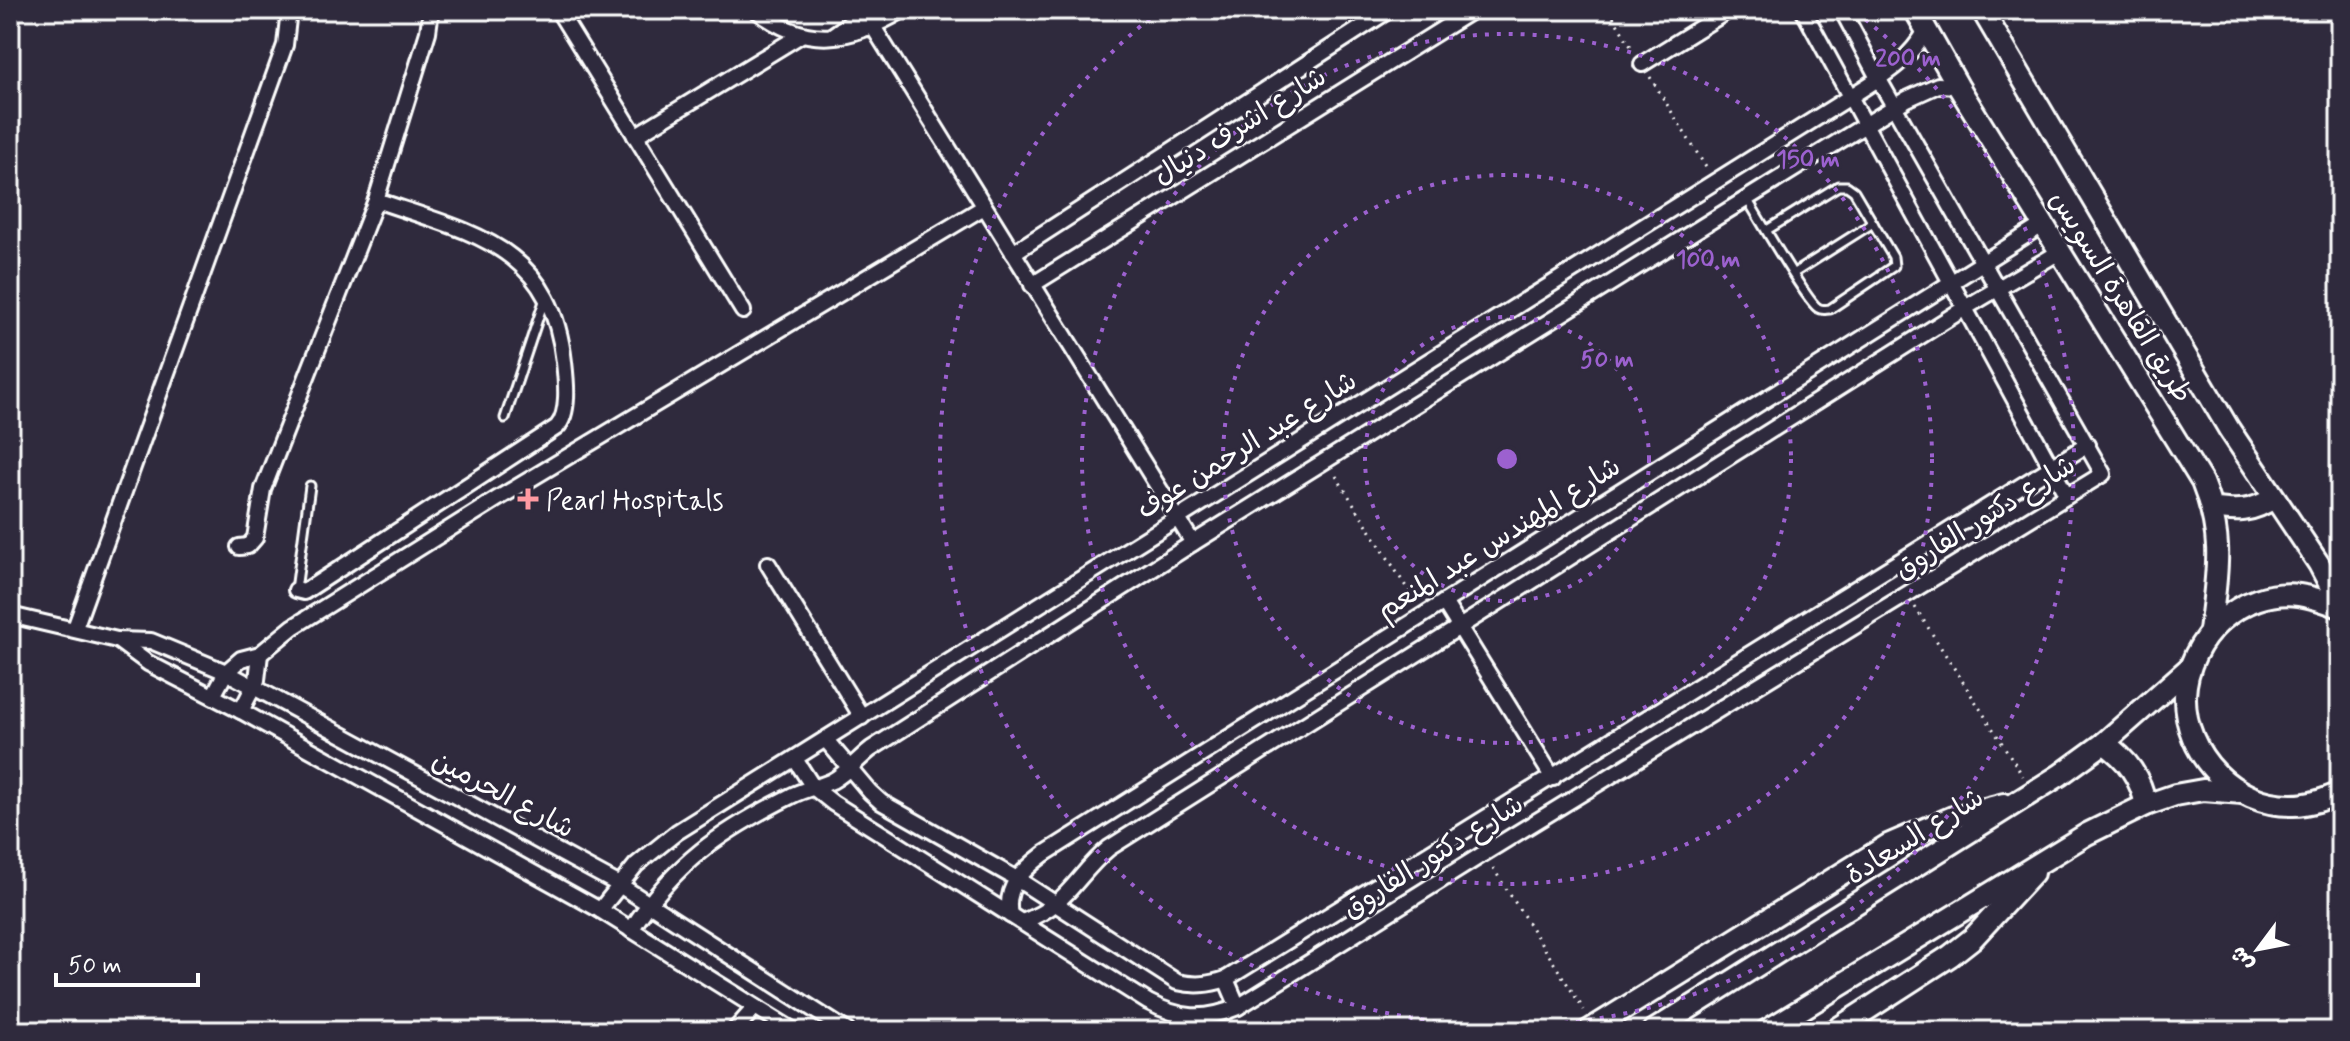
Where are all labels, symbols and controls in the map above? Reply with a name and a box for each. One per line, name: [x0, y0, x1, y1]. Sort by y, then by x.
text: 200 m: [1875, 44, 1941, 75]
street label: شارع اشرف دنيال: [1147, 59, 1334, 195]
text: 150 m: [1776, 145, 1840, 176]
street label: طريق القاهرة السويس: [2040, 184, 2200, 410]
text: 100 m: [1676, 245, 1740, 276]
text: 50 m: [1580, 345, 1634, 376]
street label: شارع عبد الرحمن عوف: [1130, 363, 1365, 529]
centre of rings: [1493, 445, 1521, 473]
street label: شارع دكتور الفاروق: [1887, 447, 2083, 589]
street label: شارع المهندس عبد المنعم: [1370, 449, 1629, 630]
place label: Pearl Hospitals: [546, 483, 723, 520]
marker: Pearl Hospitals: [517, 488, 539, 510]
street label: شارع الحرمين: [425, 742, 580, 848]
street label: شارع السعادة: [1839, 780, 1991, 894]
street label: شارع دكتور الفاروق: [1335, 786, 1531, 928]
north arrow: [2218, 909, 2298, 989]
scale bar: [56, 937, 198, 987]
text: ش: [2224, 941, 2261, 976]
text: 50 m: [68, 951, 122, 982]

